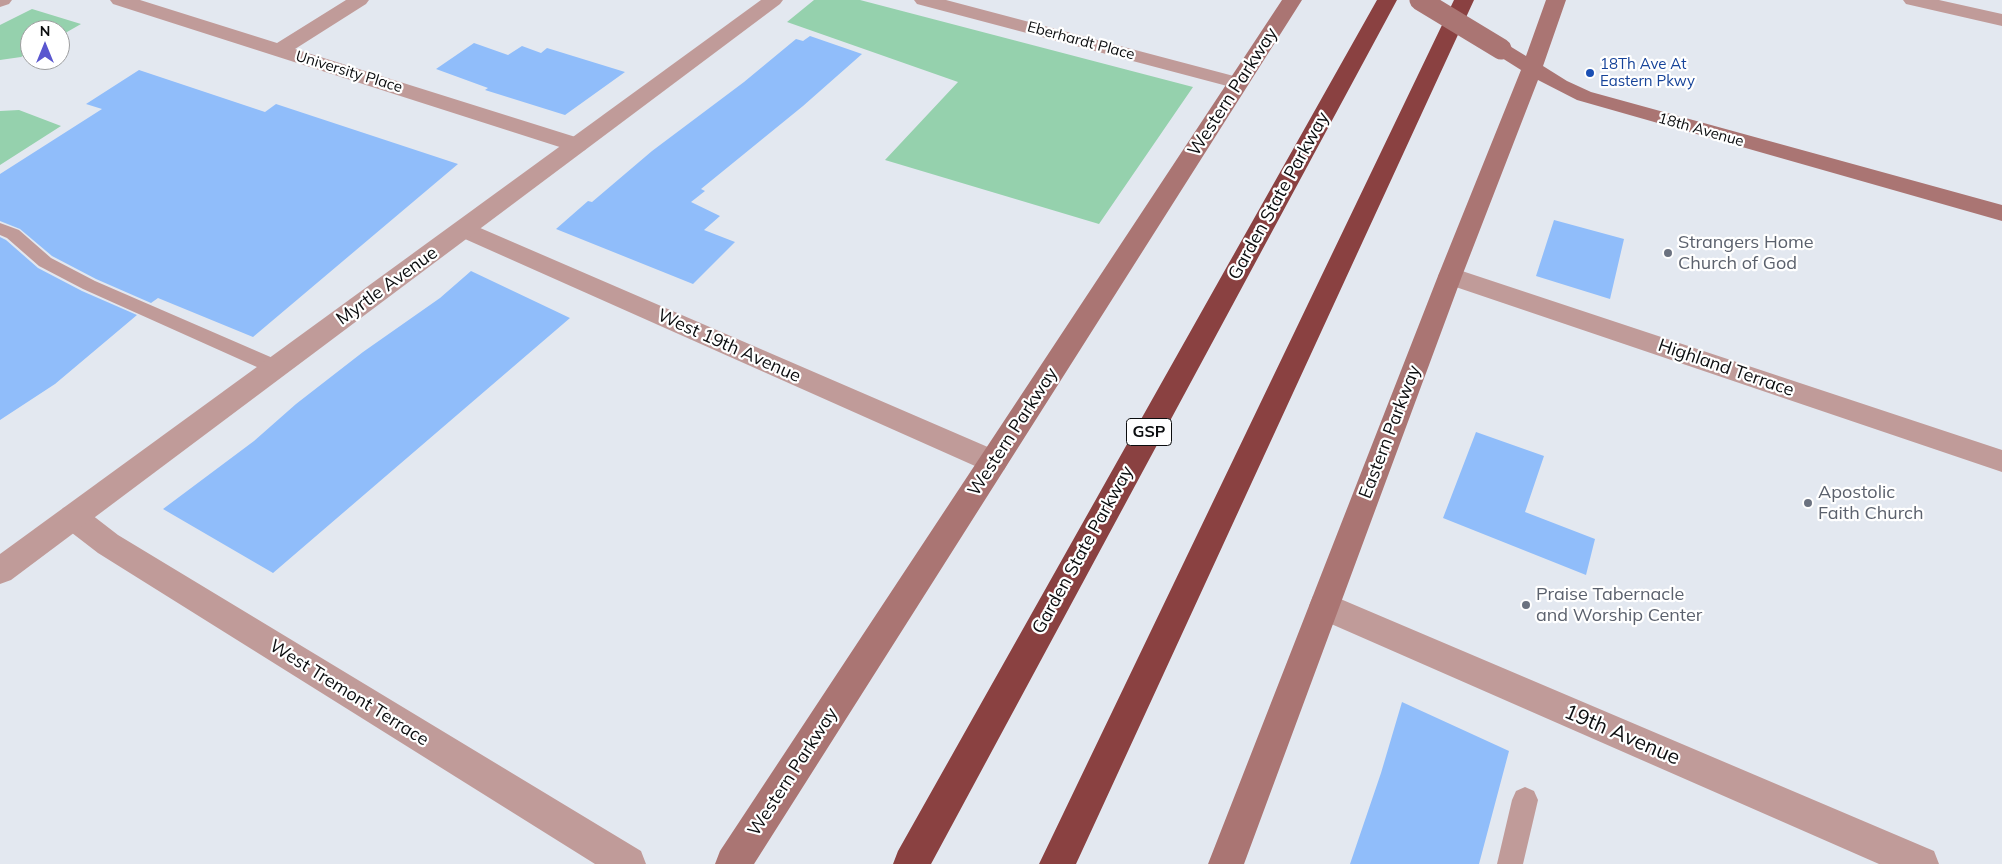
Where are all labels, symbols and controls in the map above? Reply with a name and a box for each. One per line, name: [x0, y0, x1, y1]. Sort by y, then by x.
street label: Eberhardt Place: [1025, 18, 1137, 64]
north arrow: [20, 20, 70, 70]
text: N: [40, 22, 50, 40]
street label: Western Parkway: [1183, 24, 1283, 160]
street label: University Place: [293, 47, 405, 97]
place label: 18Th Ave At Eastern Pkwy: [1600, 55, 1695, 90]
marker: 18Th Ave At Eastern Pkwy: [1584, 67, 1596, 79]
street label: Garden State Parkway: [1224, 108, 1334, 284]
street label: 18th Avenue: [1656, 109, 1746, 151]
place label: Strangers Home Church of God: [1678, 232, 1814, 274]
street label: Myrtle Avenue: [332, 242, 442, 330]
marker: Strangers Home Church of God: [1662, 247, 1674, 259]
street label: West 19th Avenue: [654, 305, 804, 387]
street label: Highland Terrace: [1655, 335, 1797, 401]
street label: Eastern Parkway: [1355, 362, 1425, 502]
street label: Western Parkway: [963, 364, 1063, 500]
road number: GSP: [1126, 418, 1172, 446]
street label: Garden State Parkway: [1028, 462, 1138, 638]
place label: Apostolic Faith Church: [1818, 482, 1924, 524]
marker: Apostolic Faith Church: [1802, 497, 1814, 509]
place label: Praise Tabernacle and Worship Center: [1536, 584, 1702, 626]
marker: Praise Tabernacle and Worship Center: [1520, 599, 1532, 611]
street label: West Tremont Terrace: [265, 635, 433, 751]
street label: 19th Avenue: [1560, 699, 1684, 771]
street label: Western Parkway: [743, 704, 843, 840]

